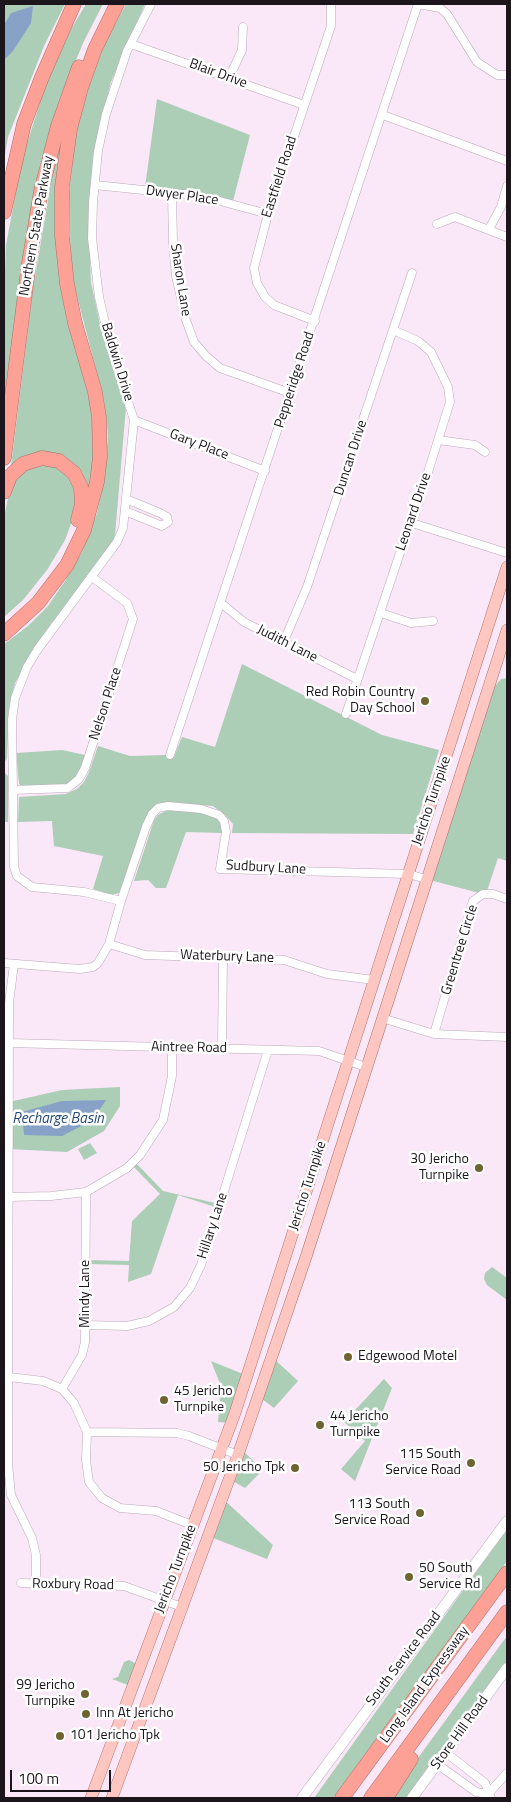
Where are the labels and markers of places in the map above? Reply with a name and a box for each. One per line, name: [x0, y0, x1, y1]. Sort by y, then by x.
place label: Red Robin Country Day School: [306, 685, 415, 718]
marker: Red Robin Country Day School: [419, 695, 431, 707]
place label: 30 Jericho Turnpike: [410, 1152, 469, 1184]
marker: 30 Jericho Turnpike: [473, 1162, 485, 1174]
place label: Edgewood Motel: [358, 1349, 457, 1365]
marker: Edgewood Motel: [342, 1351, 354, 1363]
place label: 45 Jericho Turnpike: [174, 1384, 233, 1416]
marker: 45 Jericho Turnpike: [158, 1394, 170, 1406]
place label: 44 Jericho Turnpike: [330, 1409, 389, 1441]
marker: 44 Jericho Turnpike: [314, 1419, 326, 1431]
place label: 115 South Service Road: [385, 1447, 461, 1480]
marker: 115 South Service Road: [465, 1457, 477, 1469]
place label: 50 Jericho Tpk: [203, 1460, 285, 1476]
marker: 50 Jericho Tpk: [289, 1462, 301, 1474]
place label: 113 South Service Road: [334, 1497, 410, 1530]
marker: 113 South Service Road: [414, 1507, 426, 1519]
place label: 50 South Service Rd: [419, 1561, 480, 1594]
marker: 50 South Service Rd: [403, 1571, 415, 1583]
place label: 99 Jericho Turnpike: [16, 1678, 75, 1710]
marker: 99 Jericho Turnpike: [79, 1688, 91, 1700]
place label: Inn At Jericho: [96, 1706, 174, 1722]
marker: Inn At Jericho: [80, 1708, 92, 1720]
place label: 101 Jericho Tpk: [70, 1728, 160, 1744]
marker: 101 Jericho Tpk: [54, 1730, 66, 1742]

